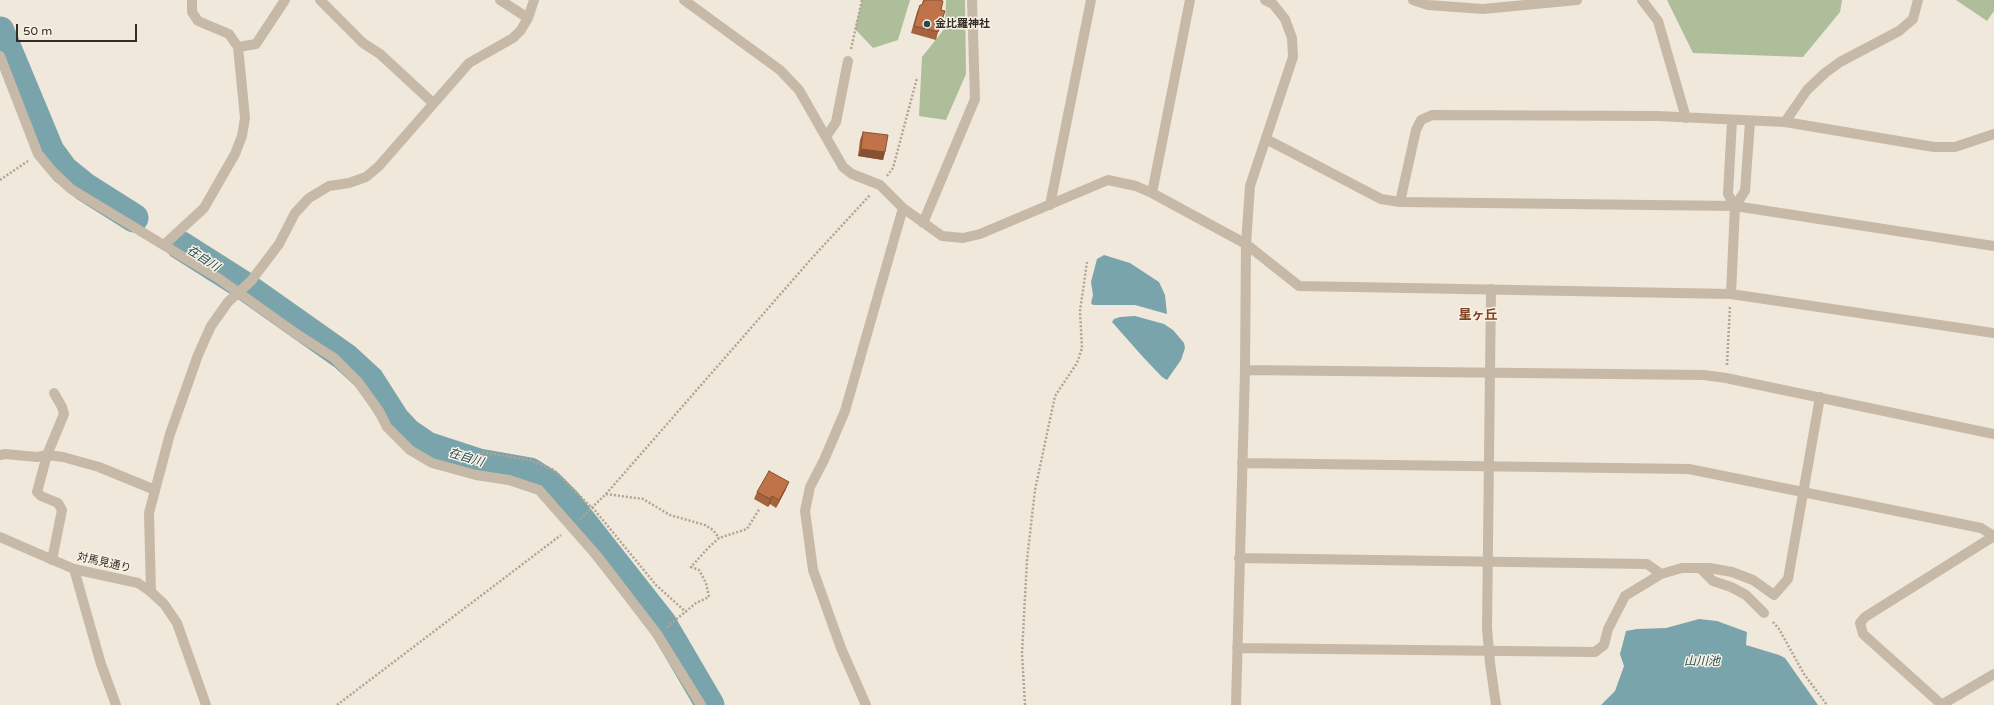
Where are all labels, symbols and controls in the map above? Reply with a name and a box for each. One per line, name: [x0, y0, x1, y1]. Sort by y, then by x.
scale bar: [18, 16, 139, 42]
place label: 金比羅神社: [935, 17, 990, 31]
marker: 金比羅神社: [922, 19, 932, 29]
text: 50 m: [23, 24, 52, 38]
water label: 在自川: [184, 243, 222, 275]
district label: 星ヶ丘: [1459, 308, 1497, 324]
water label: 在自川: [447, 446, 485, 470]
street label: 対馬見通り: [76, 550, 132, 576]
water label: 山川池: [1684, 655, 1720, 669]

